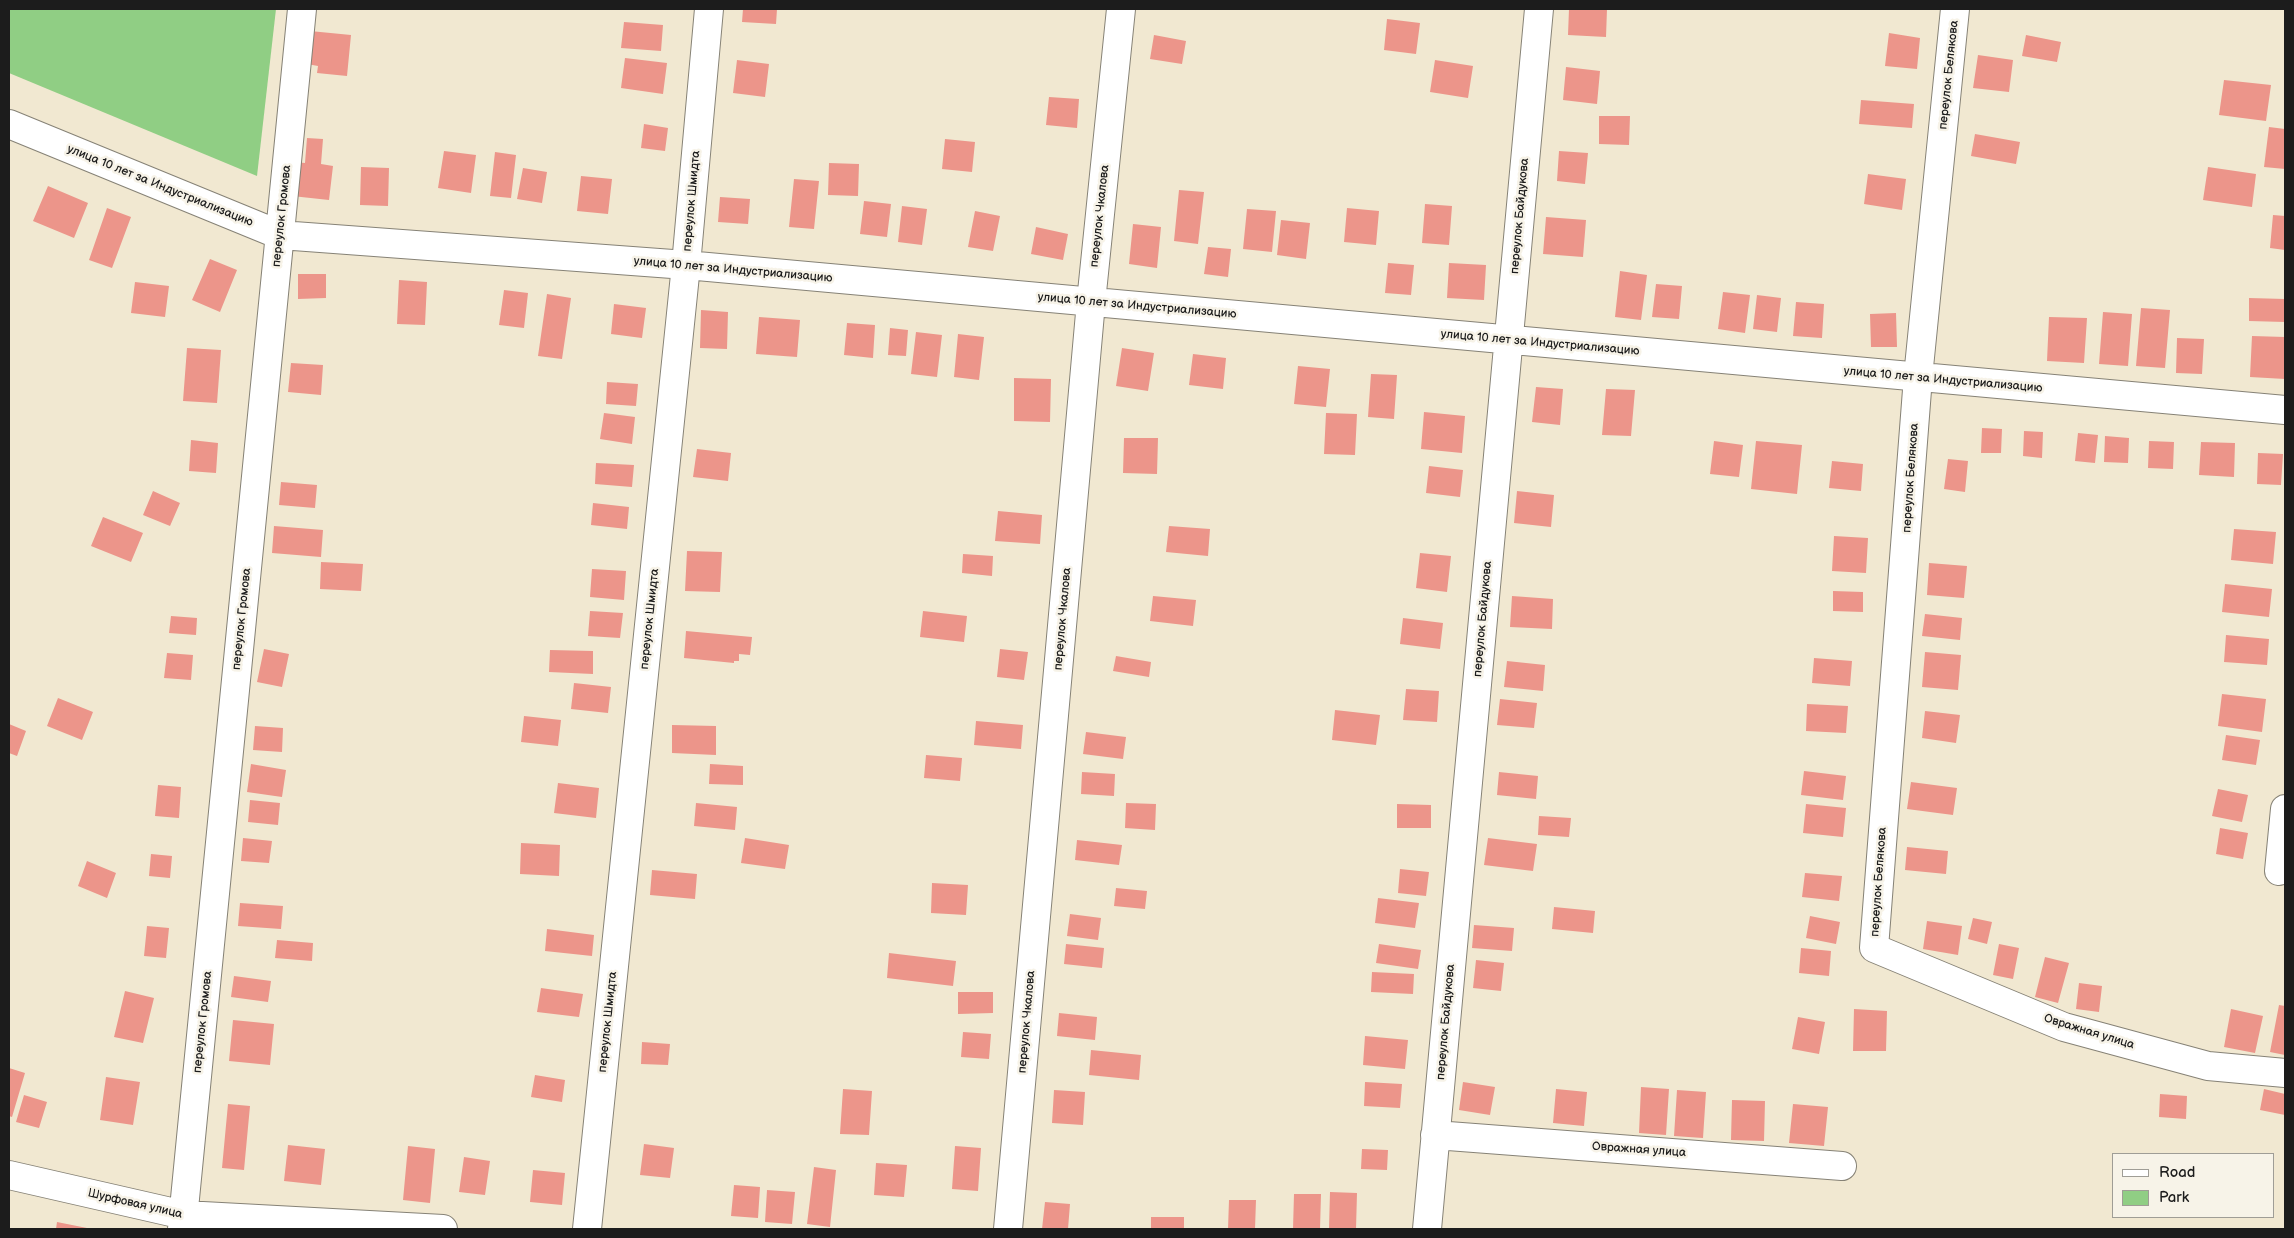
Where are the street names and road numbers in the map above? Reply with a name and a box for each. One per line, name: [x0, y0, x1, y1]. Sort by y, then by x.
street label: переулок Белякова: [1936, 20, 1962, 130]
street label: улица 10 лет за Индустриализацию: [65, 142, 255, 230]
street label: переулок Шмидта: [680, 150, 704, 252]
street label: переулок Байдукова: [1508, 157, 1532, 275]
street label: переулок Громова: [269, 164, 295, 268]
street label: переулок Чкалова: [1087, 164, 1113, 268]
street label: улица 10 лет за Индустриализацию: [633, 254, 833, 286]
street label: улица 10 лет за Индустриализацию: [1037, 290, 1237, 322]
street label: улица 10 лет за Индустриализацию: [1440, 327, 1640, 359]
street label: улица 10 лет за Индустриализацию: [1843, 364, 2043, 396]
street label: переулок Белякова: [1900, 423, 1922, 533]
street label: переулок Байдукова: [1471, 560, 1495, 678]
street label: переулок Громова: [229, 567, 255, 671]
street label: переулок Чкалова: [1051, 567, 1075, 671]
street label: переулок Шмидта: [638, 568, 662, 670]
street label: переулок Белякова: [1868, 827, 1890, 937]
street label: переулок Байдукова: [1434, 963, 1458, 1081]
street label: переулок Громова: [190, 970, 216, 1074]
street label: переулок Чкалова: [1015, 970, 1039, 1074]
street label: переулок Шмидта: [596, 971, 620, 1073]
street label: Овражная улица: [2042, 1011, 2136, 1053]
street label: Овражная улица: [1592, 1140, 1686, 1160]
street label: Шурфовая улица: [86, 1186, 184, 1222]

